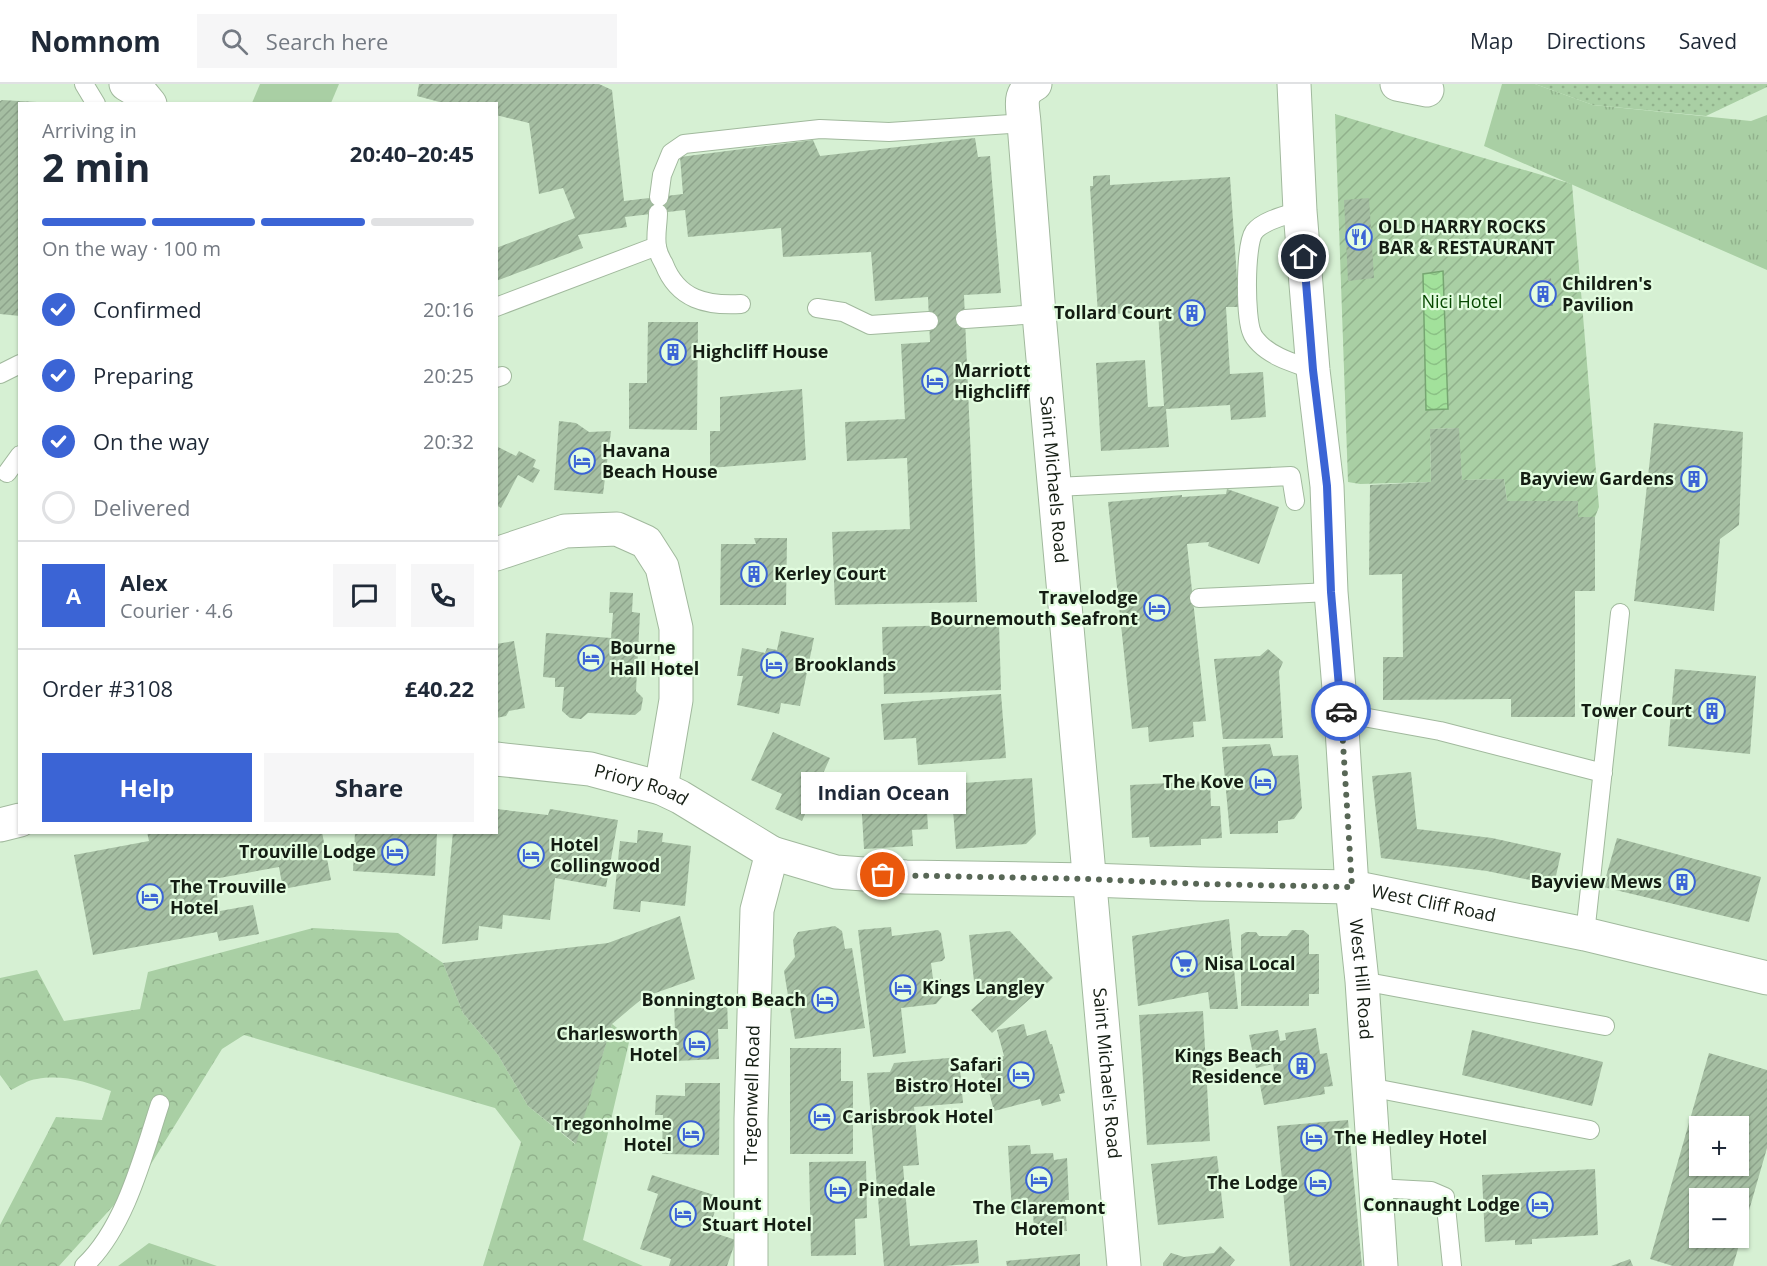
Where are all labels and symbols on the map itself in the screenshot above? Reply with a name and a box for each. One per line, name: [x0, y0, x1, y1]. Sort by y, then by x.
place label: OLD HARRY ROCKS BAR & RESTAURANT: [1378, 214, 1556, 259]
restaurant icon: OLD HARRY ROCKS BAR & RESTAURANT: [1344, 222, 1374, 252]
pin: [1278, 231, 1329, 282]
place label: Children's Pavilion: [1562, 271, 1652, 316]
building icon: Children's Pavilion: [1528, 279, 1558, 309]
park label: Nici Hotel: [1421, 289, 1503, 313]
building icon: Tollard Court: [1177, 298, 1207, 328]
place label: Tollard Court: [1054, 300, 1172, 324]
building icon: Highcliff House: [658, 337, 688, 367]
place label: Highcliff House: [692, 339, 828, 363]
place label: Marriott Highcliff: [954, 358, 1031, 403]
hotel icon: Marriott Highcliff: [920, 366, 950, 396]
street label: Saint Michaels Road: [1035, 395, 1074, 564]
place label: Havana Beach House: [602, 438, 718, 483]
hotel icon: Havana Beach House: [567, 446, 597, 476]
building icon: Bayview Gardens: [1679, 464, 1709, 494]
place label: Bayview Gardens: [1519, 466, 1674, 490]
building icon: Kerley Court: [739, 559, 769, 589]
place label: Kerley Court: [774, 561, 886, 585]
place label: Travelodge Bournemouth Seafront: [930, 585, 1138, 630]
hotel icon: Travelodge Bournemouth Seafront: [1142, 593, 1172, 623]
place label: Bourne Hall Hotel: [610, 635, 699, 680]
hotel icon: Bourne Hall Hotel: [576, 643, 606, 673]
hotel icon: Brooklands: [759, 650, 789, 680]
place label: Brooklands: [794, 652, 896, 676]
courier: [1311, 681, 1371, 741]
building icon: Tower Court: [1697, 696, 1727, 726]
place label: Tower Court: [1581, 698, 1692, 722]
street label: Priory Road: [592, 758, 693, 810]
hotel icon: The Kove: [1248, 767, 1278, 797]
place label: The Kove: [1162, 769, 1244, 793]
callout: Indian Ocean: [800, 773, 966, 815]
place label: Hotel Collingwood: [550, 832, 660, 877]
hotel icon: Trouville Lodge: [380, 837, 410, 867]
place label: Trouville Lodge: [239, 839, 376, 863]
hotel icon: Hotel Collingwood: [516, 840, 546, 870]
pin: [857, 849, 908, 900]
building icon: Bayview Mews: [1667, 867, 1697, 897]
place label: Bayview Mews: [1530, 869, 1662, 893]
place label: The Trouville Hotel: [170, 874, 287, 919]
street label: West Cliff Road: [1369, 878, 1498, 927]
hotel icon: The Trouville Hotel: [135, 882, 165, 912]
street label: West Hill Road: [1344, 918, 1379, 1040]
supermarket icon: Nisa Local: [1169, 949, 1199, 979]
place label: Nisa Local: [1204, 951, 1296, 975]
hotel icon: Kings Langley: [888, 973, 918, 1003]
place label: Kings Langley: [922, 975, 1045, 999]
hotel icon: Bonnington Beach: [810, 985, 840, 1015]
street label: Saint Michael's Road: [1088, 986, 1127, 1160]
place label: Bonnington Beach: [641, 987, 806, 1011]
place label: Charlesworth Hotel: [556, 1021, 678, 1066]
street label: Tregonwell Road: [738, 1025, 765, 1165]
hotel icon: Charlesworth Hotel: [682, 1029, 712, 1059]
place label: Kings Beach Residence: [1174, 1043, 1282, 1088]
building icon: Kings Beach Residence: [1287, 1051, 1317, 1081]
place label: Safari Bistro Hotel: [895, 1052, 1002, 1097]
hotel icon: Safari Bistro Hotel: [1006, 1060, 1036, 1090]
hotel icon: Carisbrook Hotel: [807, 1102, 837, 1132]
place label: Carisbrook Hotel: [842, 1104, 994, 1128]
place label: Tregonholme Hotel: [553, 1111, 672, 1156]
hotel icon: Tregonholme Hotel: [676, 1119, 706, 1149]
hotel icon: The Hedley Hotel: [1299, 1123, 1329, 1153]
place label: The Hedley Hotel: [1334, 1125, 1487, 1149]
hotel icon: The Claremont Hotel: [1024, 1165, 1054, 1195]
hotel icon: The Lodge: [1303, 1168, 1333, 1198]
place label: The Lodge: [1207, 1170, 1298, 1194]
hotel icon: Pinedale: [823, 1175, 853, 1205]
place label: Pinedale: [858, 1177, 936, 1201]
hotel icon: Connaught Lodge: [1525, 1190, 1555, 1220]
place label: Mount Stuart Hotel: [702, 1191, 812, 1236]
place label: Connaught Lodge: [1363, 1192, 1520, 1216]
place label: The Claremont Hotel: [973, 1195, 1106, 1240]
hotel icon: Mount Stuart Hotel: [668, 1199, 698, 1229]

